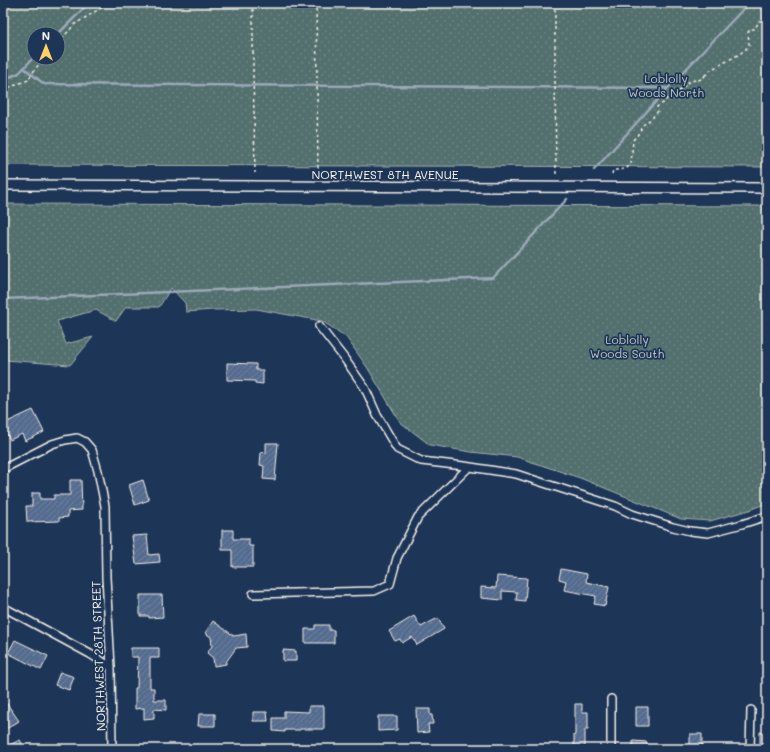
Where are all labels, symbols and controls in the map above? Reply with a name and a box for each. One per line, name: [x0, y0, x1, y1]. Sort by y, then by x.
north arrow: [26, 26, 66, 66]
text: N: [42, 28, 50, 43]
park label: Loblolly Woods North: [628, 70, 704, 100]
street label: NORTHWEST 8TH AVENUE: [311, 166, 459, 182]
park label: Loblolly Woods South: [590, 331, 664, 361]
street label: NORTHWEST 28TH STREET: [87, 580, 109, 732]

